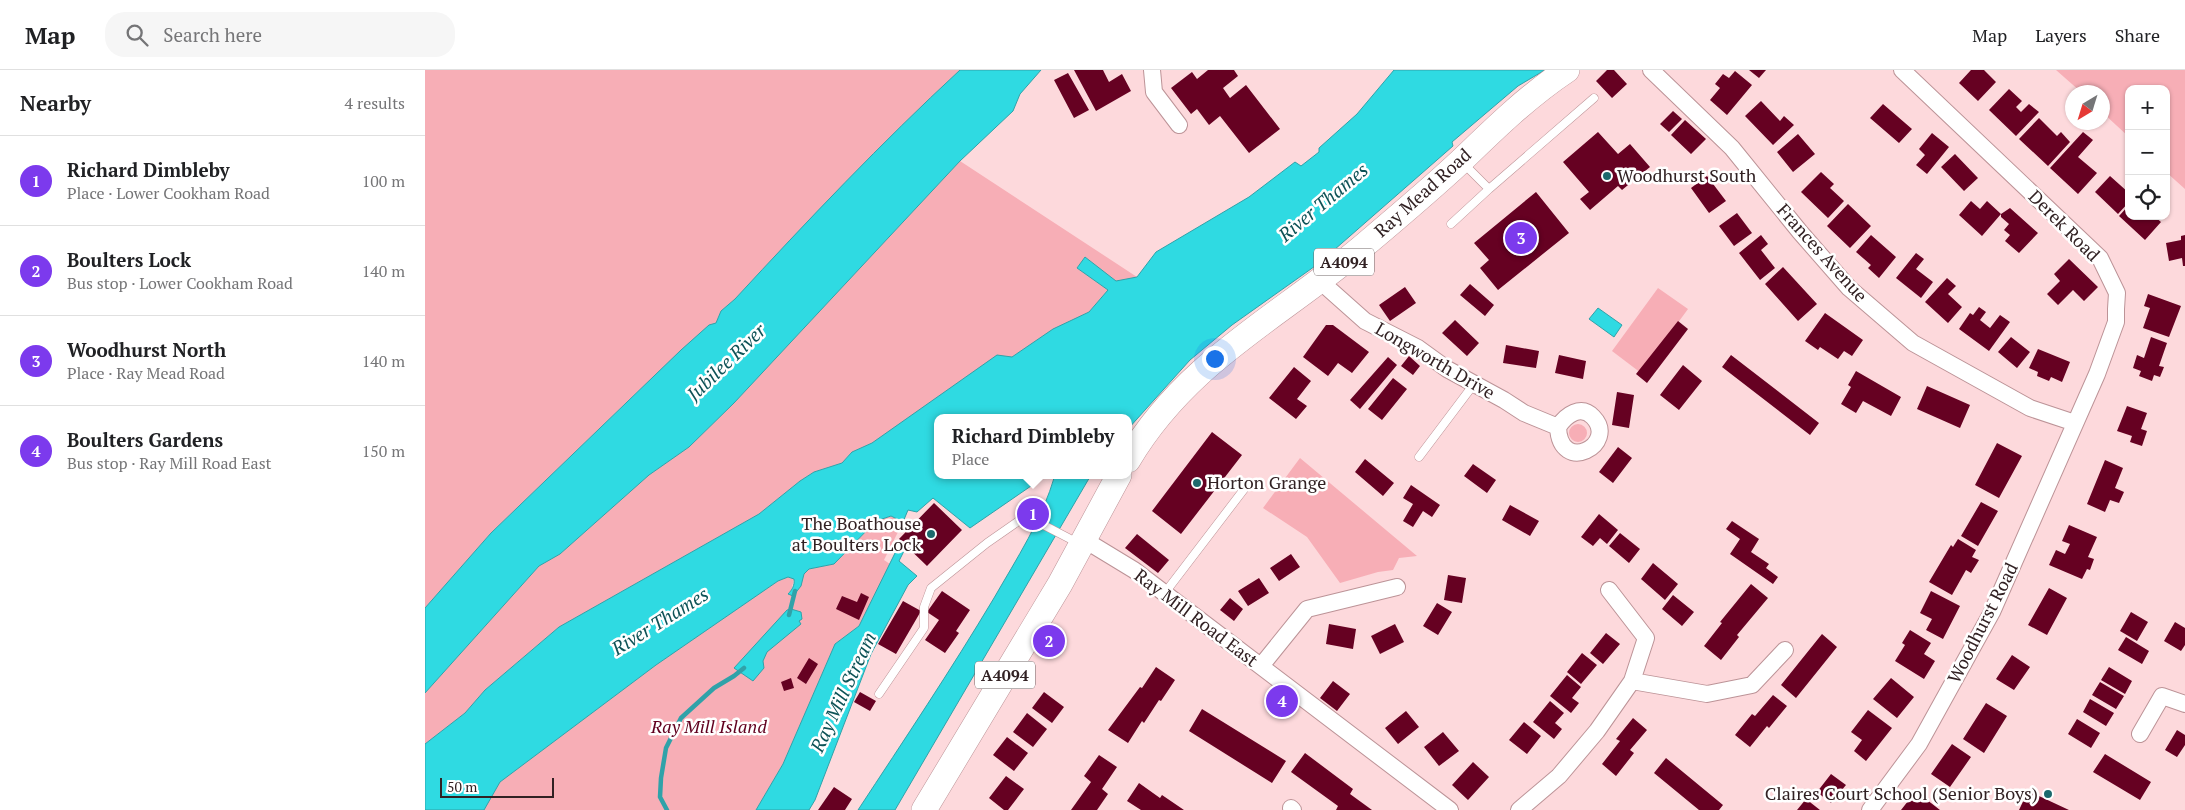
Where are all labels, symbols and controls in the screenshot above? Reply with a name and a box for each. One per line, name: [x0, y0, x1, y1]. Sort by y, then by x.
search box: [105, 12, 455, 57]
text: Map: [25, 19, 75, 51]
icon: search: [123, 21, 151, 49]
text: Search here: [163, 22, 262, 47]
text: Map: [1972, 23, 2007, 47]
text: Layers: [2035, 23, 2087, 47]
text: Share: [2115, 23, 2160, 47]
north arrow: [2065, 85, 2110, 130]
map controls: [2125, 85, 2170, 220]
button: +: [2125, 85, 2170, 130]
text: Nearby: [20, 89, 91, 117]
text: 4 results: [345, 92, 405, 114]
button: −: [2125, 130, 2170, 175]
street label: Ray Mead Road: [1369, 142, 1476, 242]
text: Richard Dimbleby: [67, 157, 230, 182]
water label: River Thames: [1272, 157, 1373, 247]
place label: Woodhurst South: [1617, 163, 1757, 187]
text: 1: [31, 170, 41, 192]
text: 100 m: [362, 170, 405, 192]
marker: Woodhurst South: [1601, 170, 1613, 182]
button: locate: [2125, 175, 2170, 220]
text: Place · Lower Cookham Road: [67, 182, 270, 204]
street label: Derek Road: [2024, 184, 2106, 266]
street label: Frances Avenue: [1772, 198, 1873, 307]
pin: 3: [1505, 219, 1537, 257]
text: Boulters Lock: [67, 247, 191, 272]
road number: A4094: [1314, 248, 1374, 276]
text: 2: [31, 260, 41, 282]
text: 140 m: [362, 260, 405, 282]
text: Bus stop · Lower Cookham Road: [67, 272, 293, 294]
street label: Longworth Drive: [1371, 316, 1500, 404]
water label: Jubilee River: [680, 317, 771, 406]
text: Woodhurst North: [67, 337, 226, 362]
your location: [1202, 346, 1228, 372]
text: 3: [31, 350, 41, 372]
text: 140 m: [362, 350, 405, 372]
text: Place · Ray Mead Road: [67, 362, 225, 384]
popup: [934, 414, 1132, 479]
text: Richard Dimbleby: [952, 423, 1114, 448]
text: Boulters Gardens: [67, 427, 223, 452]
text: 4: [31, 440, 41, 462]
text: 150 m: [362, 440, 405, 462]
text: Place: [952, 448, 989, 470]
text: Bus stop · Ray Mill Road East: [67, 452, 272, 474]
place label: Horton Grange: [1207, 470, 1326, 494]
marker: Horton Grange: [1191, 477, 1203, 489]
pin: 1: [1017, 495, 1049, 533]
place label: The Boathouse at Boulters Lock: [792, 511, 922, 556]
marker: The Boathouse at Boulters Lock: [925, 528, 937, 540]
street label: Woodhurst Road: [1941, 558, 2023, 687]
street label: Ray Mill Road East: [1130, 563, 1264, 672]
water label: River Thames: [606, 581, 713, 661]
pin: 2: [1033, 622, 1065, 660]
water label: Ray Mill Stream: [803, 628, 881, 757]
road number: A4094: [975, 662, 1035, 688]
pin: 4: [1266, 682, 1298, 720]
park label: Ray Mill Island: [650, 714, 767, 738]
scale bar: [440, 775, 554, 798]
text: 50 m: [447, 777, 477, 796]
place label: Claires Court School (Senior Boys): [1765, 781, 2038, 805]
marker: Claires Court School (Senior Boys): [2042, 788, 2054, 800]

